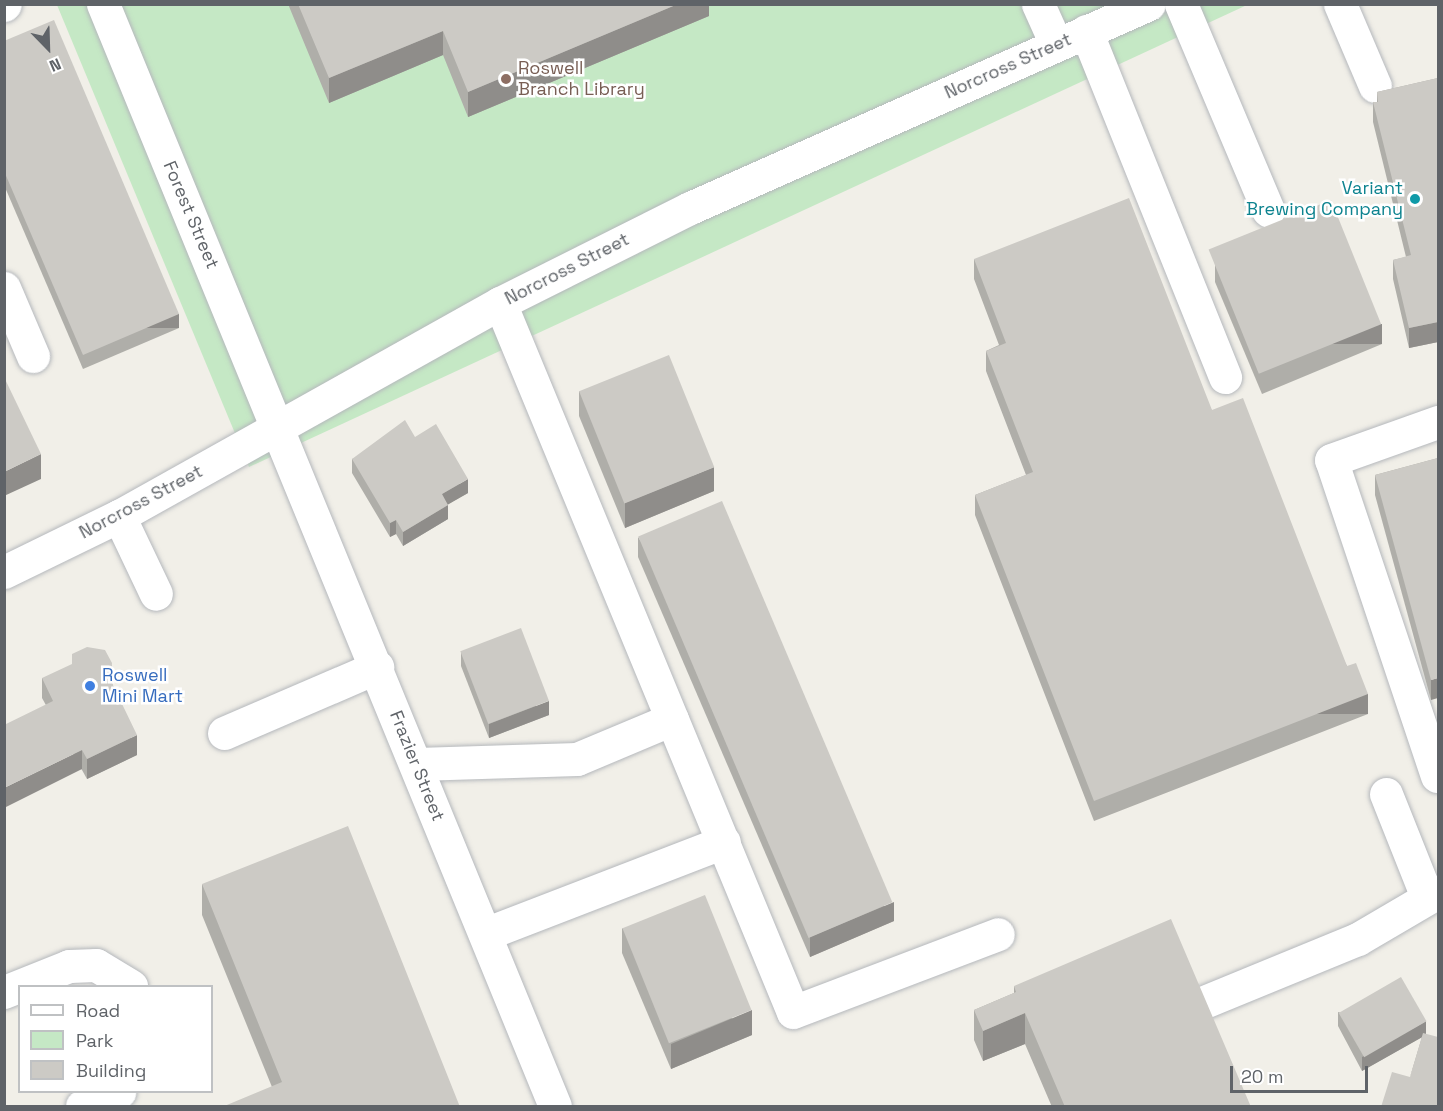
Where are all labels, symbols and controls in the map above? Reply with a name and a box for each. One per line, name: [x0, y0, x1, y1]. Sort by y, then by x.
north arrow: [18, 18, 78, 78]
street label: Norcross Street: [941, 28, 1075, 104]
text: N: [46, 53, 64, 77]
place label: Roswell Branch Library: [518, 58, 645, 100]
marker: Roswell Branch Library: [499, 72, 513, 86]
street label: Forest Street: [159, 158, 223, 272]
place label: Variant Brewing Company: [1246, 178, 1403, 220]
marker: Variant Brewing Company: [1408, 192, 1422, 206]
street label: Norcross Street: [501, 228, 633, 310]
street label: Norcross Street: [76, 460, 206, 544]
place label: Roswell Mini Mart: [102, 665, 183, 708]
marker: Roswell Mini Mart: [83, 679, 97, 693]
street label: Frazier Street: [385, 708, 449, 824]
legend: [18, 985, 213, 1093]
text: Road: [76, 999, 120, 1022]
text: Park: [76, 1029, 113, 1052]
scale bar: [1233, 1054, 1371, 1092]
text: Building: [76, 1059, 146, 1082]
text: 20 m: [1241, 1065, 1284, 1088]

